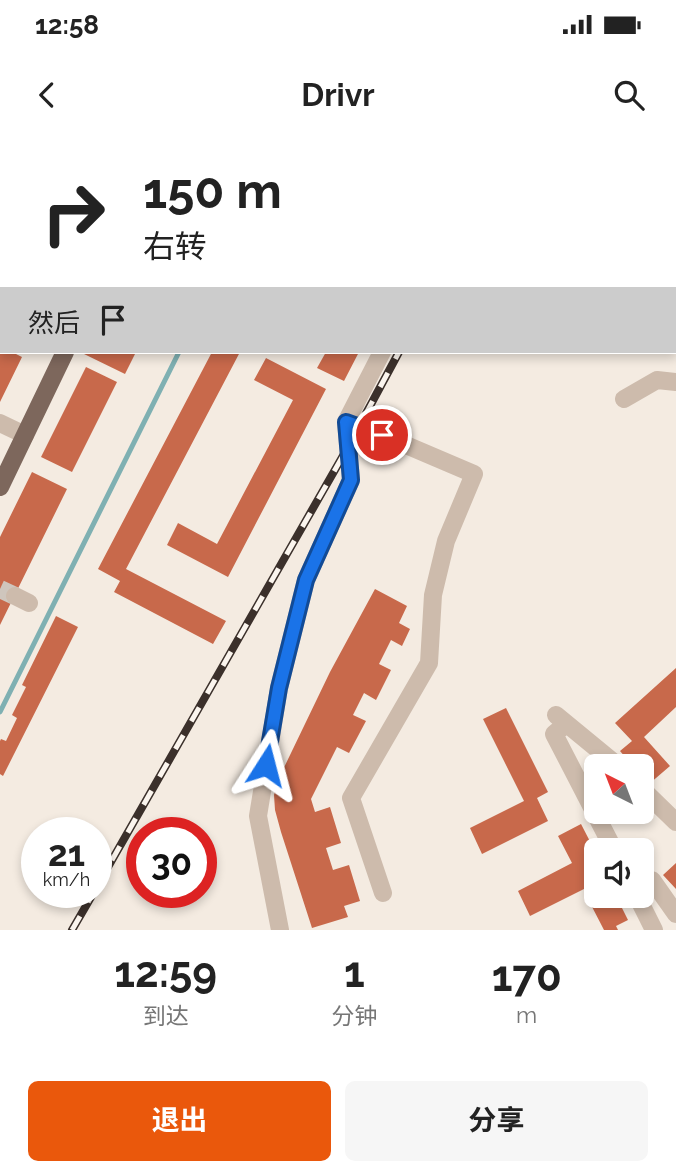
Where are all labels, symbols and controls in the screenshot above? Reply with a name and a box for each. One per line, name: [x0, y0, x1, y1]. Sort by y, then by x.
text: 12:58: [35, 10, 99, 40]
icon: back: [28, 76, 66, 114]
text: Drivr: [301, 76, 375, 113]
icon: search: [610, 76, 648, 114]
text: 150 m: [143, 162, 282, 219]
icon: right: [28, 168, 119, 259]
text: 右转: [143, 228, 207, 265]
icon: arrive: [94, 301, 132, 339]
text: 然后: [28, 308, 80, 338]
pin: [352, 405, 412, 465]
icon: arrive: [363, 416, 401, 454]
position arrow: [229, 728, 303, 802]
north arrow: [584, 754, 654, 824]
map controls: [584, 754, 654, 908]
speed limit sign: 30: [126, 817, 217, 908]
text: 21: [48, 833, 85, 874]
button: sound: [584, 838, 654, 908]
text: km/h: [43, 869, 90, 890]
text: 12:59: [114, 948, 217, 997]
text: 1: [344, 948, 365, 997]
text: 170: [492, 952, 562, 1001]
text: m: [516, 1001, 537, 1028]
text: 到达: [143, 1002, 189, 1029]
text: 分钟: [331, 1002, 377, 1029]
button: 退出: [28, 1081, 331, 1161]
button: 分享: [345, 1081, 648, 1161]

